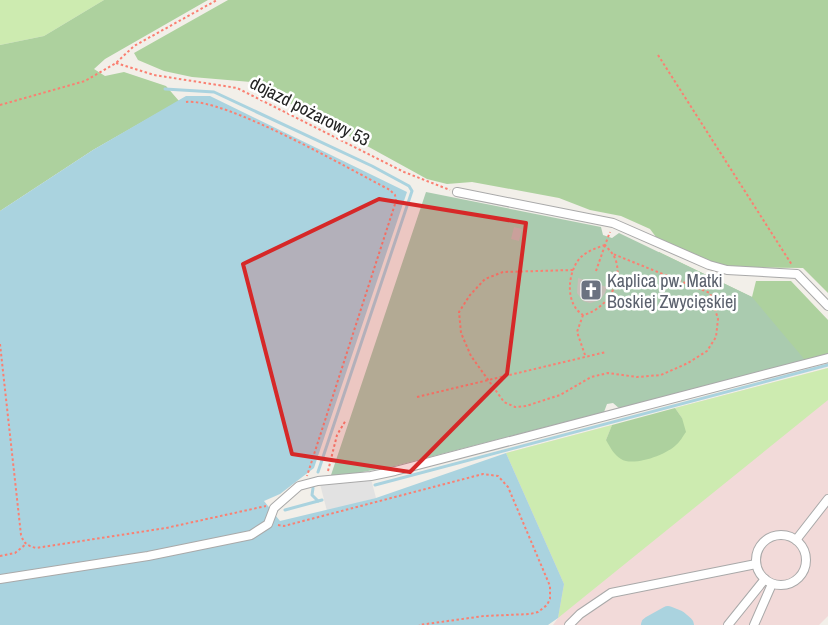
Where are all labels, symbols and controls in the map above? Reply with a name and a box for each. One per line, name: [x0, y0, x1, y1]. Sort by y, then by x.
street label: dojazd pożarowy 53: [246, 70, 374, 152]
place label: Kaplica pw. Matki Boskiej Zwycięskiej: [607, 268, 737, 314]
church icon: Kaplica pw. Matki Boskiej Zwycięskiej: [579, 278, 603, 302]

